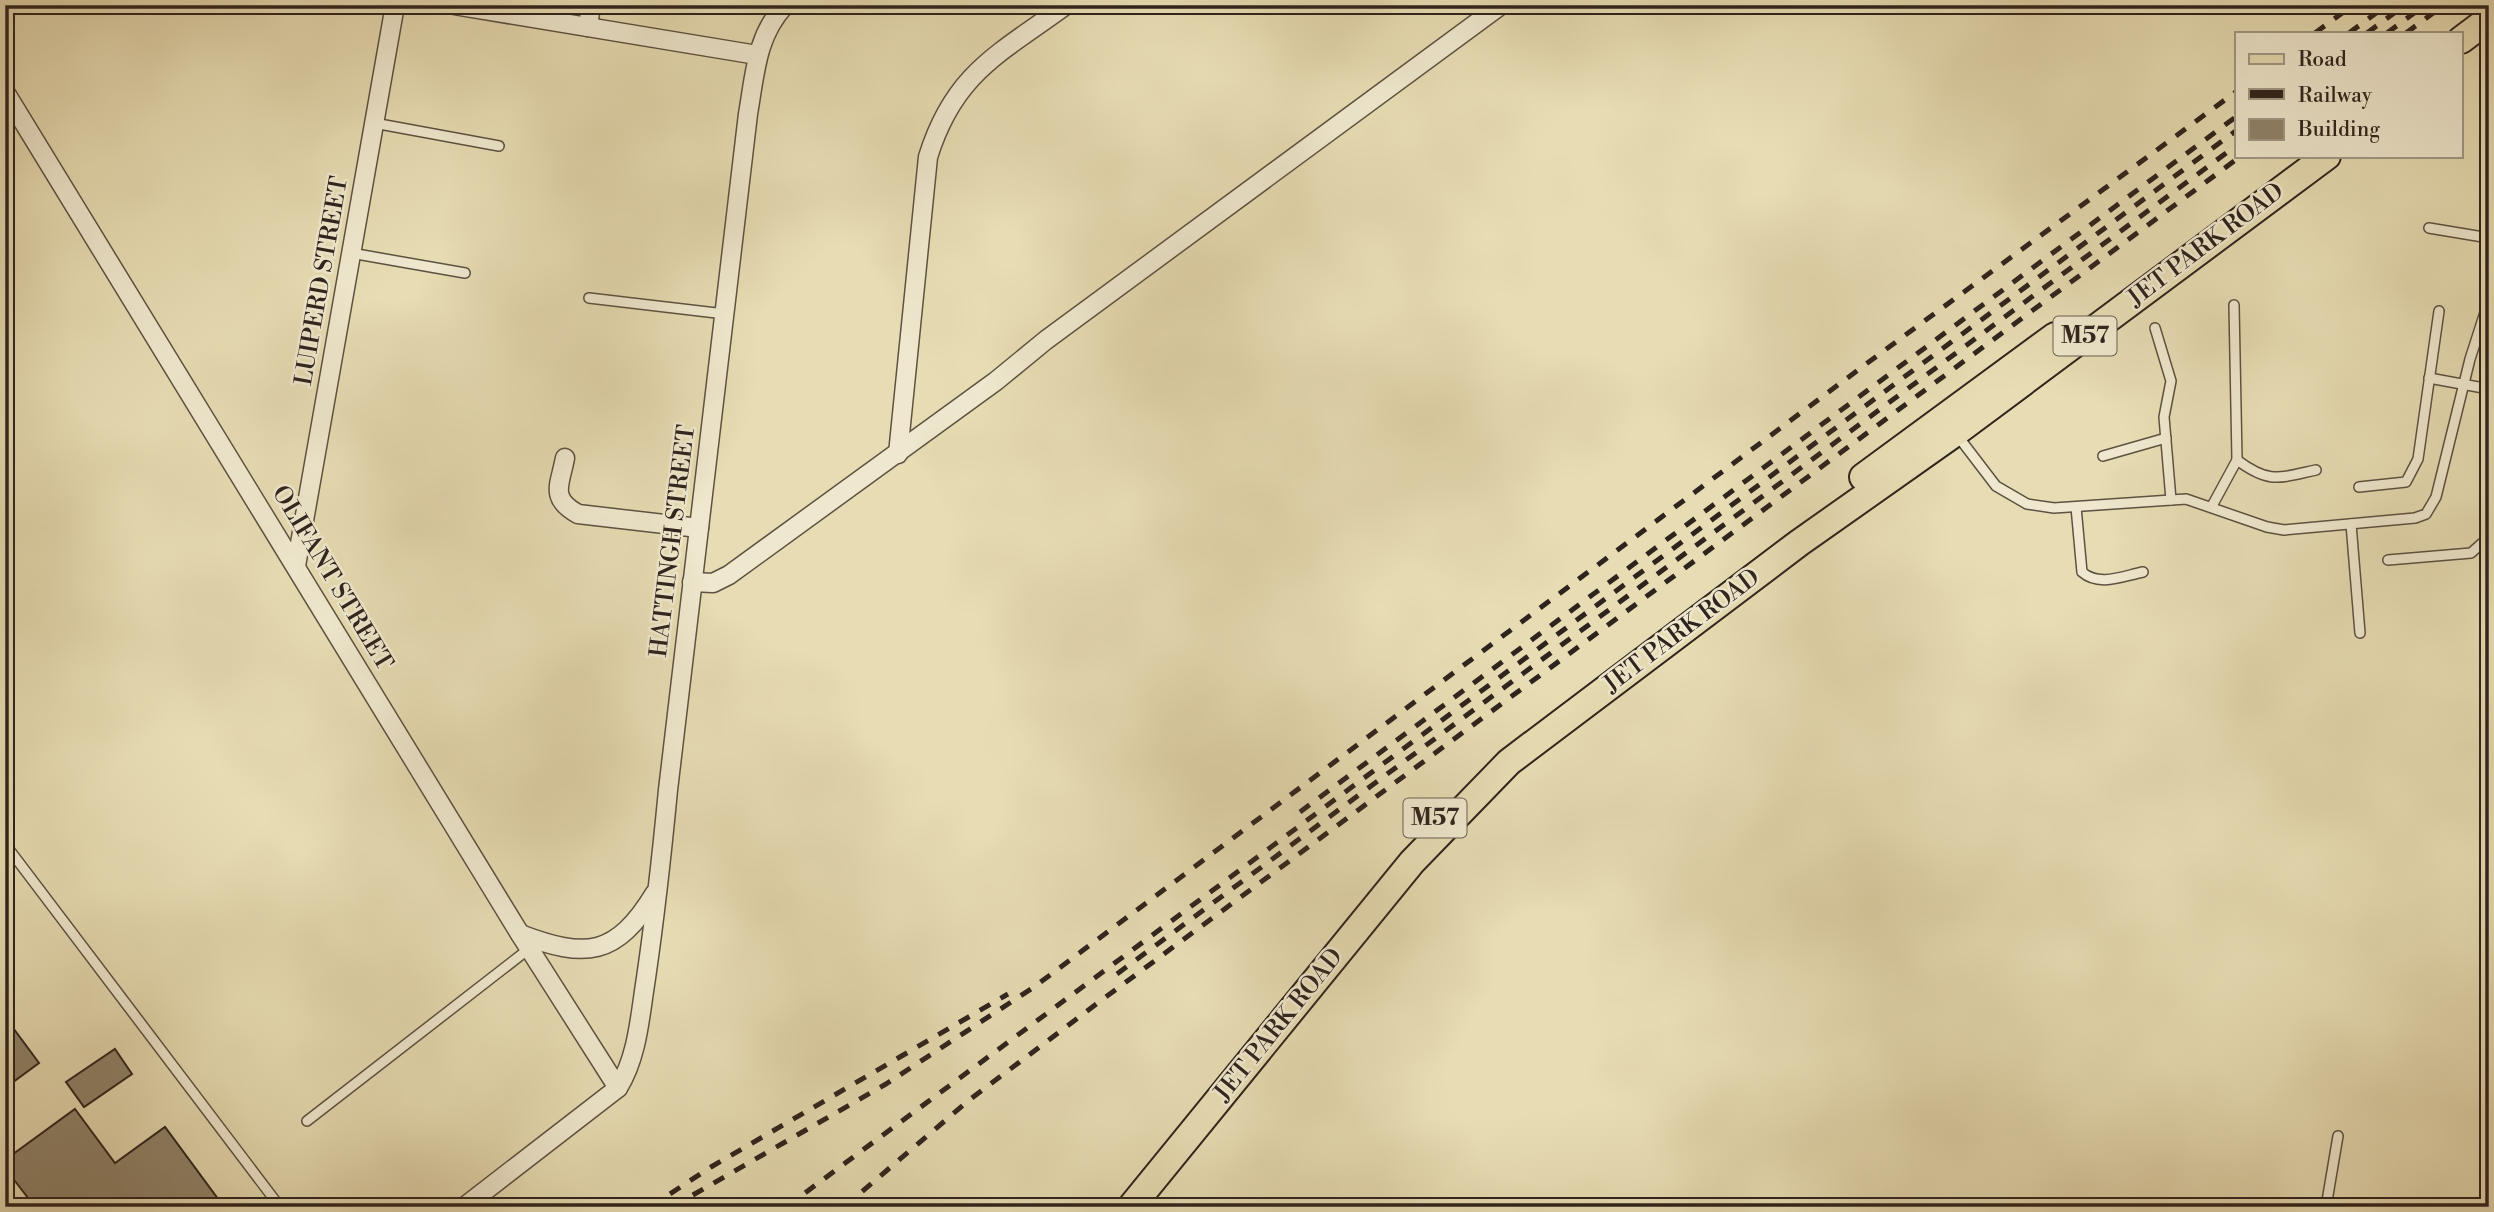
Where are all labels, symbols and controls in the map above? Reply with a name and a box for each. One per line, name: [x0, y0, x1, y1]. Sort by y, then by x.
legend: [2235, 32, 2462, 158]
text: Road: [2298, 47, 2347, 73]
text: Railway: [2298, 83, 2373, 109]
text: Building: [2297, 117, 2380, 143]
street label: LUIPERD STREET: [289, 174, 355, 388]
street label: JET PARK ROAD: [2121, 176, 2290, 314]
road number: M57: [2054, 316, 2116, 356]
street label: HATTINGH STREET: [644, 423, 702, 659]
street label: OLIFANT STREET: [265, 480, 399, 676]
street label: JET PARK ROAD: [1597, 562, 1766, 700]
road number: M57: [1404, 798, 1466, 838]
street label: JET PARK ROAD: [1208, 943, 1350, 1108]

